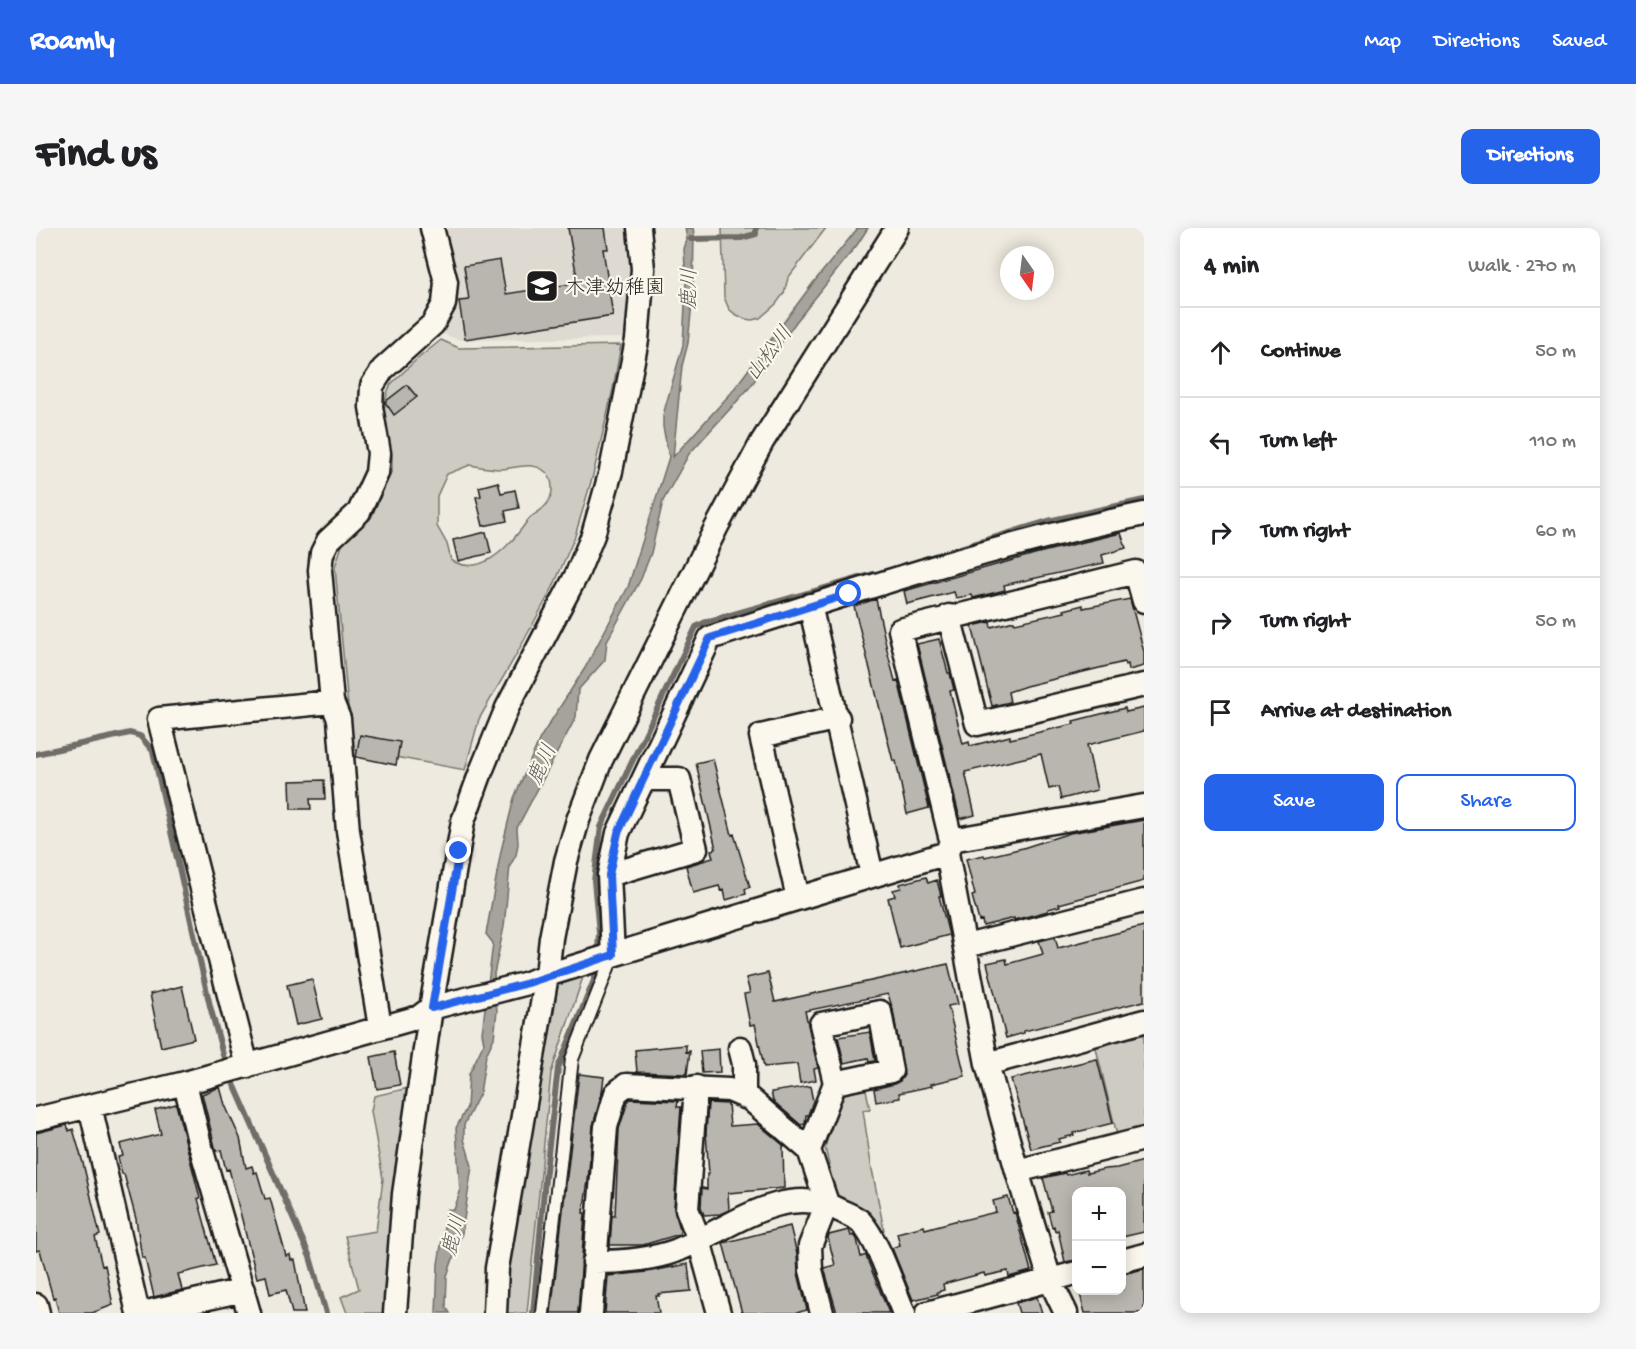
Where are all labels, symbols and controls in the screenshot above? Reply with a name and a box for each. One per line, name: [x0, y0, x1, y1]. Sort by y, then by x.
text: Roamly: [30, 26, 115, 59]
text: Map: [1364, 30, 1401, 55]
text: Directions: [1434, 30, 1519, 55]
text: Saved: [1552, 30, 1606, 55]
button: Directions: [1461, 129, 1600, 184]
text: Find us: [36, 132, 156, 181]
north arrow: [1000, 246, 1054, 300]
text: 4 min: [1204, 252, 1259, 283]
text: Walk · 270 m: [1468, 256, 1576, 279]
school or university icon: 木津幼稚園: [524, 268, 560, 304]
water label: 鹿川: [677, 268, 704, 310]
place label: 木津幼稚園: [565, 276, 665, 301]
water label: 山松川: [741, 322, 800, 388]
icon: ahead: [1204, 336, 1237, 369]
text: Continue: [1261, 339, 1341, 365]
text: 50 m: [1535, 341, 1576, 364]
icon: left: [1204, 426, 1237, 459]
text: Turn left: [1261, 429, 1335, 455]
text: 110 m: [1530, 431, 1576, 454]
icon: right: [1204, 516, 1237, 549]
text: Turn right: [1261, 519, 1349, 545]
text: 60 m: [1536, 521, 1576, 544]
route start: [835, 580, 861, 606]
icon: right: [1204, 606, 1237, 639]
text: Turn right: [1261, 609, 1349, 635]
text: 50 m: [1535, 611, 1576, 634]
icon: arrive: [1204, 696, 1237, 729]
text: Arrive at destination: [1261, 699, 1451, 725]
water label: 鹿川: [522, 740, 564, 790]
button: Save: [1204, 774, 1384, 831]
button: Share: [1396, 774, 1576, 831]
route end: [445, 837, 471, 863]
map controls: [1072, 1187, 1126, 1295]
button: +: [1072, 1187, 1126, 1241]
water label: 鹿川: [437, 1212, 474, 1259]
button: −: [1072, 1241, 1126, 1295]

